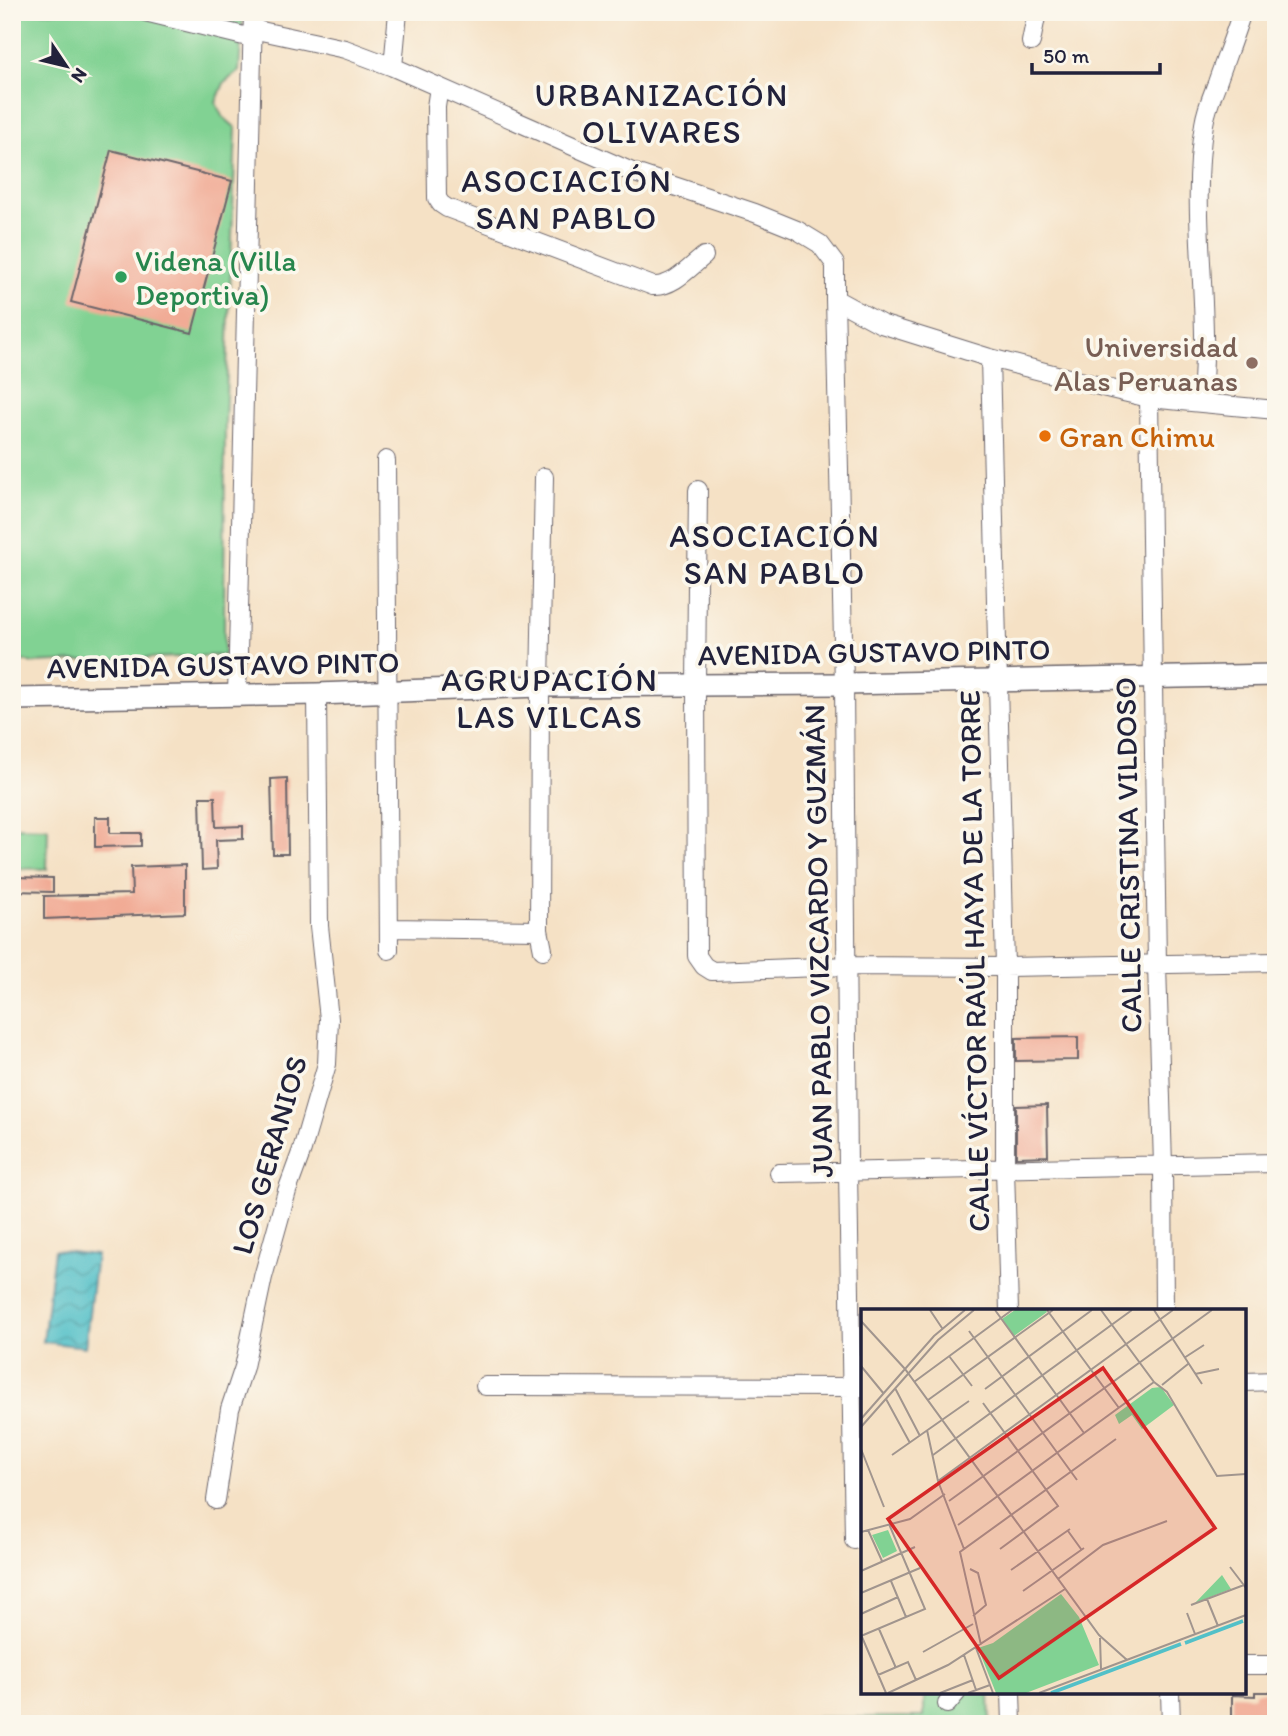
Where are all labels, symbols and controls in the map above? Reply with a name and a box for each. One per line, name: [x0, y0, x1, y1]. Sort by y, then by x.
north arrow: [32, 32, 102, 102]
scale bar: [1032, 32, 1160, 76]
text: 50 m: [1043, 43, 1090, 68]
text: N: [66, 64, 93, 87]
district label: URBANIZACIÓN OLIVARES: [535, 76, 789, 151]
district label: ASOCIACIÓN SAN PABLO: [461, 162, 673, 237]
place label: Videna (Villa Deportiva): [135, 242, 297, 313]
marker: Videna (Villa Deportiva): [113, 269, 129, 285]
place label: Universidad Alas Peruanas: [1054, 328, 1238, 399]
marker: Universidad Alas Peruanas: [1244, 355, 1260, 371]
place label: Gran Chimu: [1059, 418, 1215, 455]
marker: Gran Chimu: [1037, 428, 1053, 444]
district label: ASOCIACIÓN SAN PABLO: [669, 517, 881, 592]
street label: AVENIDA GUSTAVO PINTO: [697, 630, 1051, 674]
street label: AVENIDA GUSTAVO PINTO: [46, 643, 400, 687]
district label: AGRUPACIÓN LAS VILCAS: [441, 661, 659, 736]
street label: CALLE CRISTINA VILDOSO: [1106, 677, 1150, 1033]
street label: CALLE VÍCTOR RAÚL HAYA DE LA TORRE: [951, 690, 997, 1232]
street label: JUAN PABLO VIZCARDO Y GUZMÁN: [795, 704, 841, 1178]
street label: LOS GERANIOS: [223, 1051, 315, 1259]
inset map: [861, 1309, 1246, 1694]

